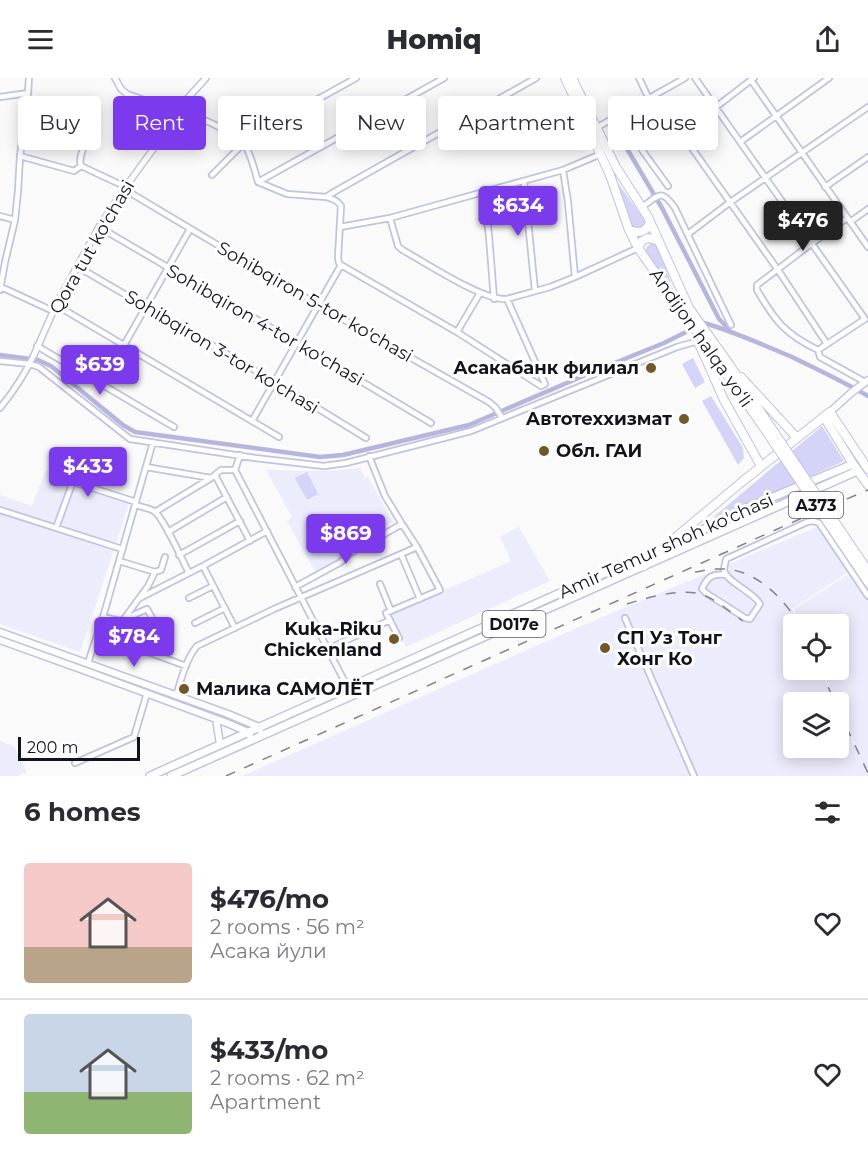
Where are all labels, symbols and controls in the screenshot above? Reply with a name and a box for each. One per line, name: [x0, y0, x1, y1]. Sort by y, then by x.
icon: menu: [24, 23, 57, 56]
text: Homiq: [386, 23, 482, 56]
icon: share: [811, 23, 844, 56]
chip: Buy: [18, 96, 101, 150]
chip: Rent: [113, 96, 206, 150]
chip: Filters: [218, 96, 324, 150]
chip: New: [336, 96, 426, 150]
chip: Apartment: [438, 96, 596, 150]
chip: House: [608, 96, 718, 150]
street label: Qora tut ko'chasi: [45, 176, 139, 318]
pin: $634: [482, 186, 554, 237]
text: $634: [492, 193, 544, 217]
pin: $476: [767, 201, 839, 252]
text: $476: [778, 208, 828, 232]
street label: Sohibqiron 5-tor ko'chasi: [213, 237, 417, 367]
street label: Sohibqiron 4-tor ko'chasi: [162, 259, 368, 391]
street label: Andijon halqa yo‘li: [645, 264, 757, 412]
street label: Sohibqiron 3-tor ko'chasi: [121, 285, 323, 419]
pin: $639: [64, 345, 136, 396]
text: $639: [75, 352, 125, 376]
place label: Асакабанк филиал: [453, 357, 639, 379]
marker: Асакабанк филиал: [644, 361, 658, 375]
place label: Автотеххизмат: [526, 408, 672, 430]
marker: Автотеххизмат: [677, 412, 691, 426]
place label: Обл. ГАИ: [556, 440, 642, 462]
marker: Обл. ГАИ: [537, 444, 551, 458]
pin: $433: [52, 447, 124, 498]
text: $433: [63, 454, 113, 478]
street label: Amir Temur shoh ko'chasi: [555, 489, 777, 603]
road number: A373: [789, 492, 843, 518]
pin: $869: [310, 514, 382, 565]
text: $869: [320, 521, 372, 545]
road number: D017e: [482, 611, 546, 637]
map controls: [783, 614, 849, 758]
button: locate: [783, 614, 849, 680]
pin: $784: [98, 617, 170, 668]
place label: Kuka-Riku Chickenland: [264, 618, 382, 661]
text: $784: [108, 624, 160, 648]
place label: СП Уз Тонг Хонг Ко: [617, 627, 723, 670]
marker: Kuka-Riku Chickenland: [387, 632, 401, 646]
marker: СП Уз Тонг Хонг Ко: [598, 641, 612, 655]
place label: Малика САМОЛЁТ: [196, 678, 374, 700]
marker: Малика САМОЛЁТ: [177, 682, 191, 696]
button: layers: [783, 692, 849, 758]
scale bar: [18, 734, 140, 762]
text: 200 m: [27, 738, 78, 757]
text: 6 homes: [24, 796, 141, 828]
icon: filters: [811, 796, 844, 829]
text: $476/mo: [210, 883, 329, 915]
icon: home: [72, 887, 144, 959]
icon: heart: [811, 907, 844, 940]
text: 2 rooms · 56 m²: [210, 915, 365, 939]
text: Асака йули: [210, 939, 327, 963]
text: $433/mo: [210, 1034, 328, 1066]
icon: home: [72, 1038, 144, 1110]
icon: heart: [811, 1058, 844, 1091]
text: 2 rooms · 62 m²: [210, 1066, 365, 1090]
text: Apartment: [210, 1090, 321, 1114]

